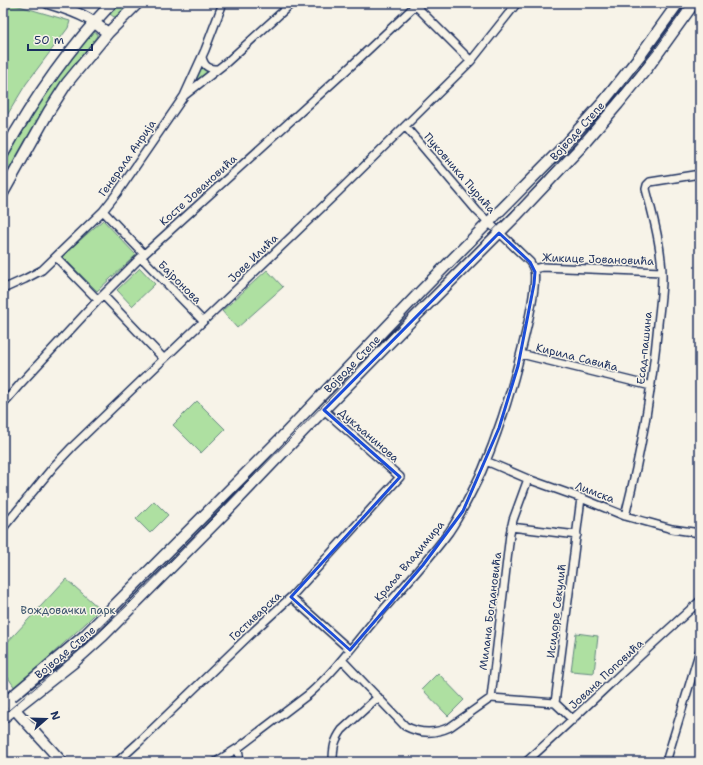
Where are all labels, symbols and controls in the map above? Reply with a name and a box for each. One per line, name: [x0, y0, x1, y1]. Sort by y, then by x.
scale bar: [28, 26, 92, 52]
text: 50 m: [34, 32, 64, 48]
street label: Војводе Степе: [547, 98, 608, 164]
street label: Генерала Анрија: [95, 117, 160, 200]
street label: Пуковника Пурића: [420, 130, 499, 217]
street label: Косте Јовановића: [156, 151, 240, 229]
street label: Јове Илића: [225, 231, 282, 286]
street label: Жикице Јовановића: [542, 250, 654, 269]
street label: Бајронова: [155, 257, 205, 307]
street label: Есад-пашина: [633, 311, 656, 385]
street label: Војводе Степе: [321, 332, 384, 397]
street label: Кирила Савића: [534, 340, 620, 375]
street label: Дукљанинова: [335, 405, 402, 466]
street label: Лимска: [573, 478, 617, 507]
street label: Краља Владимира: [371, 517, 448, 605]
street label: Милана Богдановића: [476, 551, 505, 671]
street label: Исидоре Секулић: [543, 563, 570, 659]
street label: Гостиварска: [226, 588, 285, 644]
park label: Вождовачки парк: [21, 603, 116, 618]
street label: Војводе Степе: [32, 623, 99, 682]
street label: Јована Поповића: [566, 636, 647, 713]
north arrow: [26, 699, 66, 739]
text: N: [46, 709, 64, 723]

